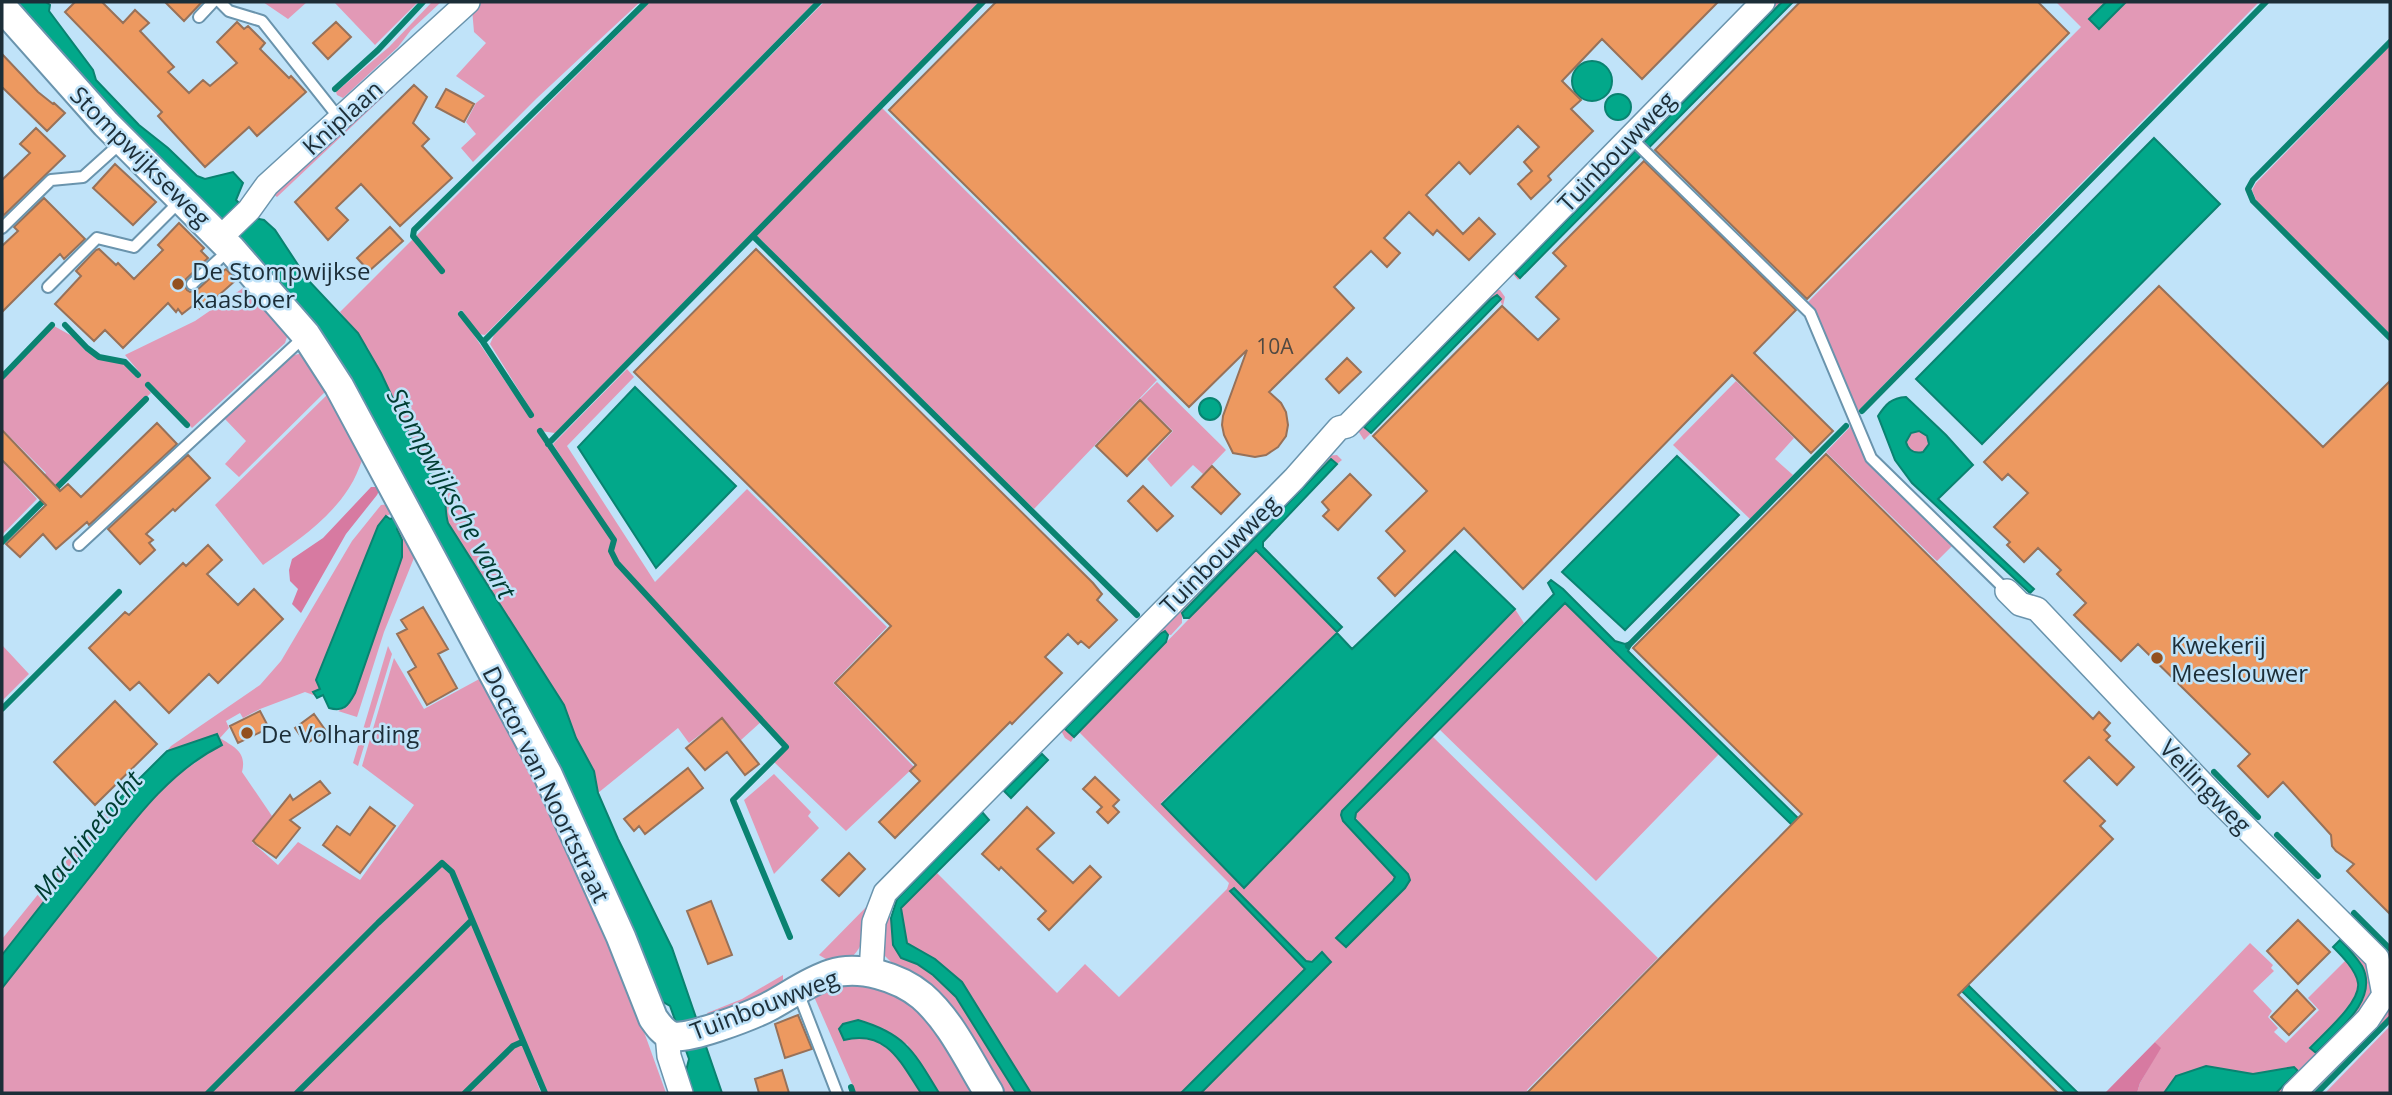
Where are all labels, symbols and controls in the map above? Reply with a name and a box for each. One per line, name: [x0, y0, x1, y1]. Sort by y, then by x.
street label: Kniplaan: [295, 72, 389, 162]
street label: Stompwijkseweg: [63, 78, 219, 234]
street label: Tuinbouwweg: [1550, 83, 1682, 219]
place label: De Stompwijkse kaasboer: [192, 254, 370, 315]
marker: De Stompwijkse kaasboer: [170, 276, 186, 292]
house number: 10A: [1256, 332, 1294, 360]
water label: Stompwijksche vaart: [379, 381, 526, 606]
street label: Tuinbouwweg: [1152, 487, 1286, 621]
place label: Kwekerij Meeslouwer: [2171, 628, 2308, 689]
marker: Kwekerij Meeslouwer: [2149, 650, 2165, 666]
street label: Doctor van Noortstraat: [475, 660, 619, 908]
place label: De Volharding: [261, 717, 419, 750]
marker: De Volharding: [239, 725, 255, 741]
street label: Veilingweg: [2153, 732, 2259, 840]
water label: Machinetocht: [24, 762, 151, 907]
street label: Tuinbouwweg: [685, 961, 843, 1047]

